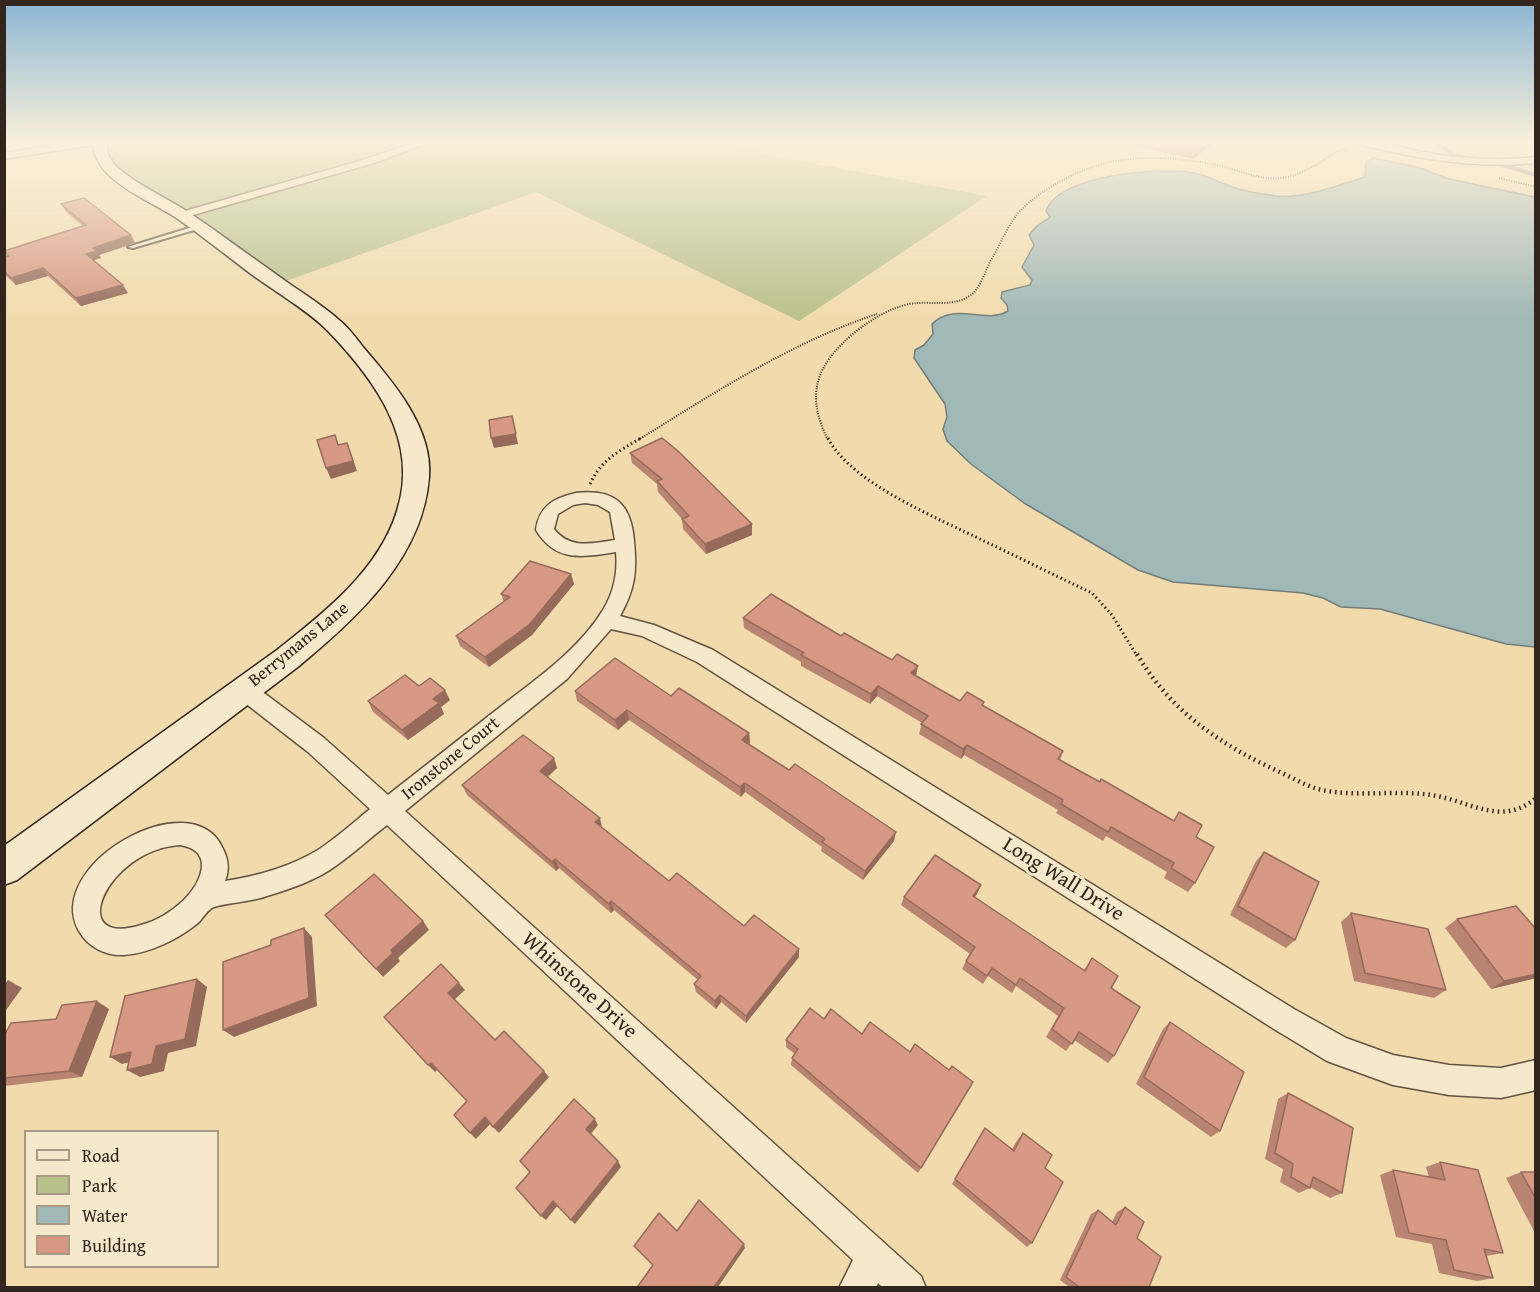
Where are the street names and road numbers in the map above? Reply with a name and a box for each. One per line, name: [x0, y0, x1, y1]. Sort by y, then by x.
street label: Berrymans Lane: [245, 598, 353, 692]
street label: Ironstone Court: [398, 713, 504, 805]
street label: Long Wall Drive: [998, 833, 1128, 927]
street label: Whinstone Drive: [516, 927, 642, 1045]

